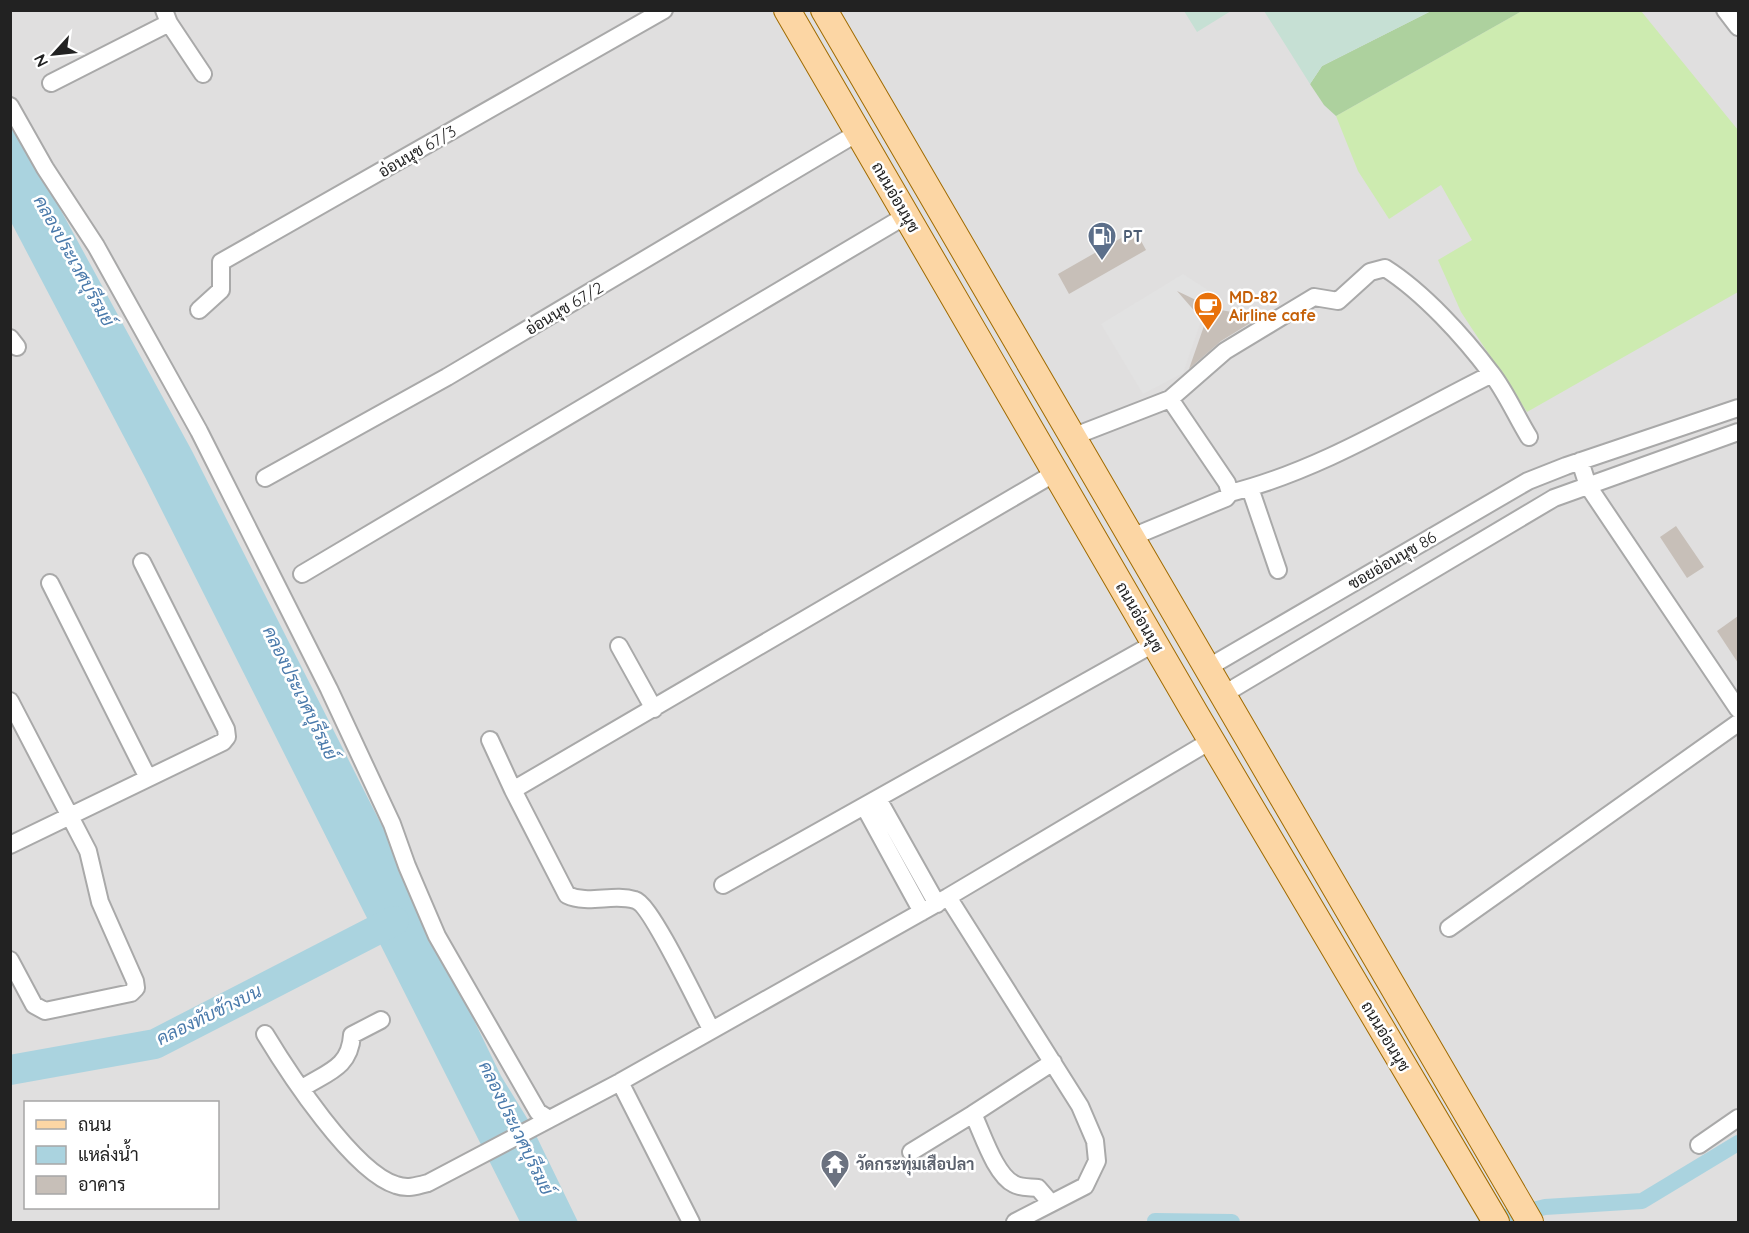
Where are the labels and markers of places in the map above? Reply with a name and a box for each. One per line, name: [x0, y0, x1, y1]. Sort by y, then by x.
fuel station icon: PT: [1086, 220, 1118, 262]
place label: PT: [1123, 226, 1143, 246]
place label: MD-82 Airline cafe: [1229, 287, 1316, 325]
cafe icon: MD-82 Airline cafe: [1192, 290, 1224, 332]
temple icon: วัดกระทุ่มเสือปลา: [819, 1148, 851, 1190]
place label: วัดกระทุ่มเสือปลา: [856, 1154, 975, 1176]

